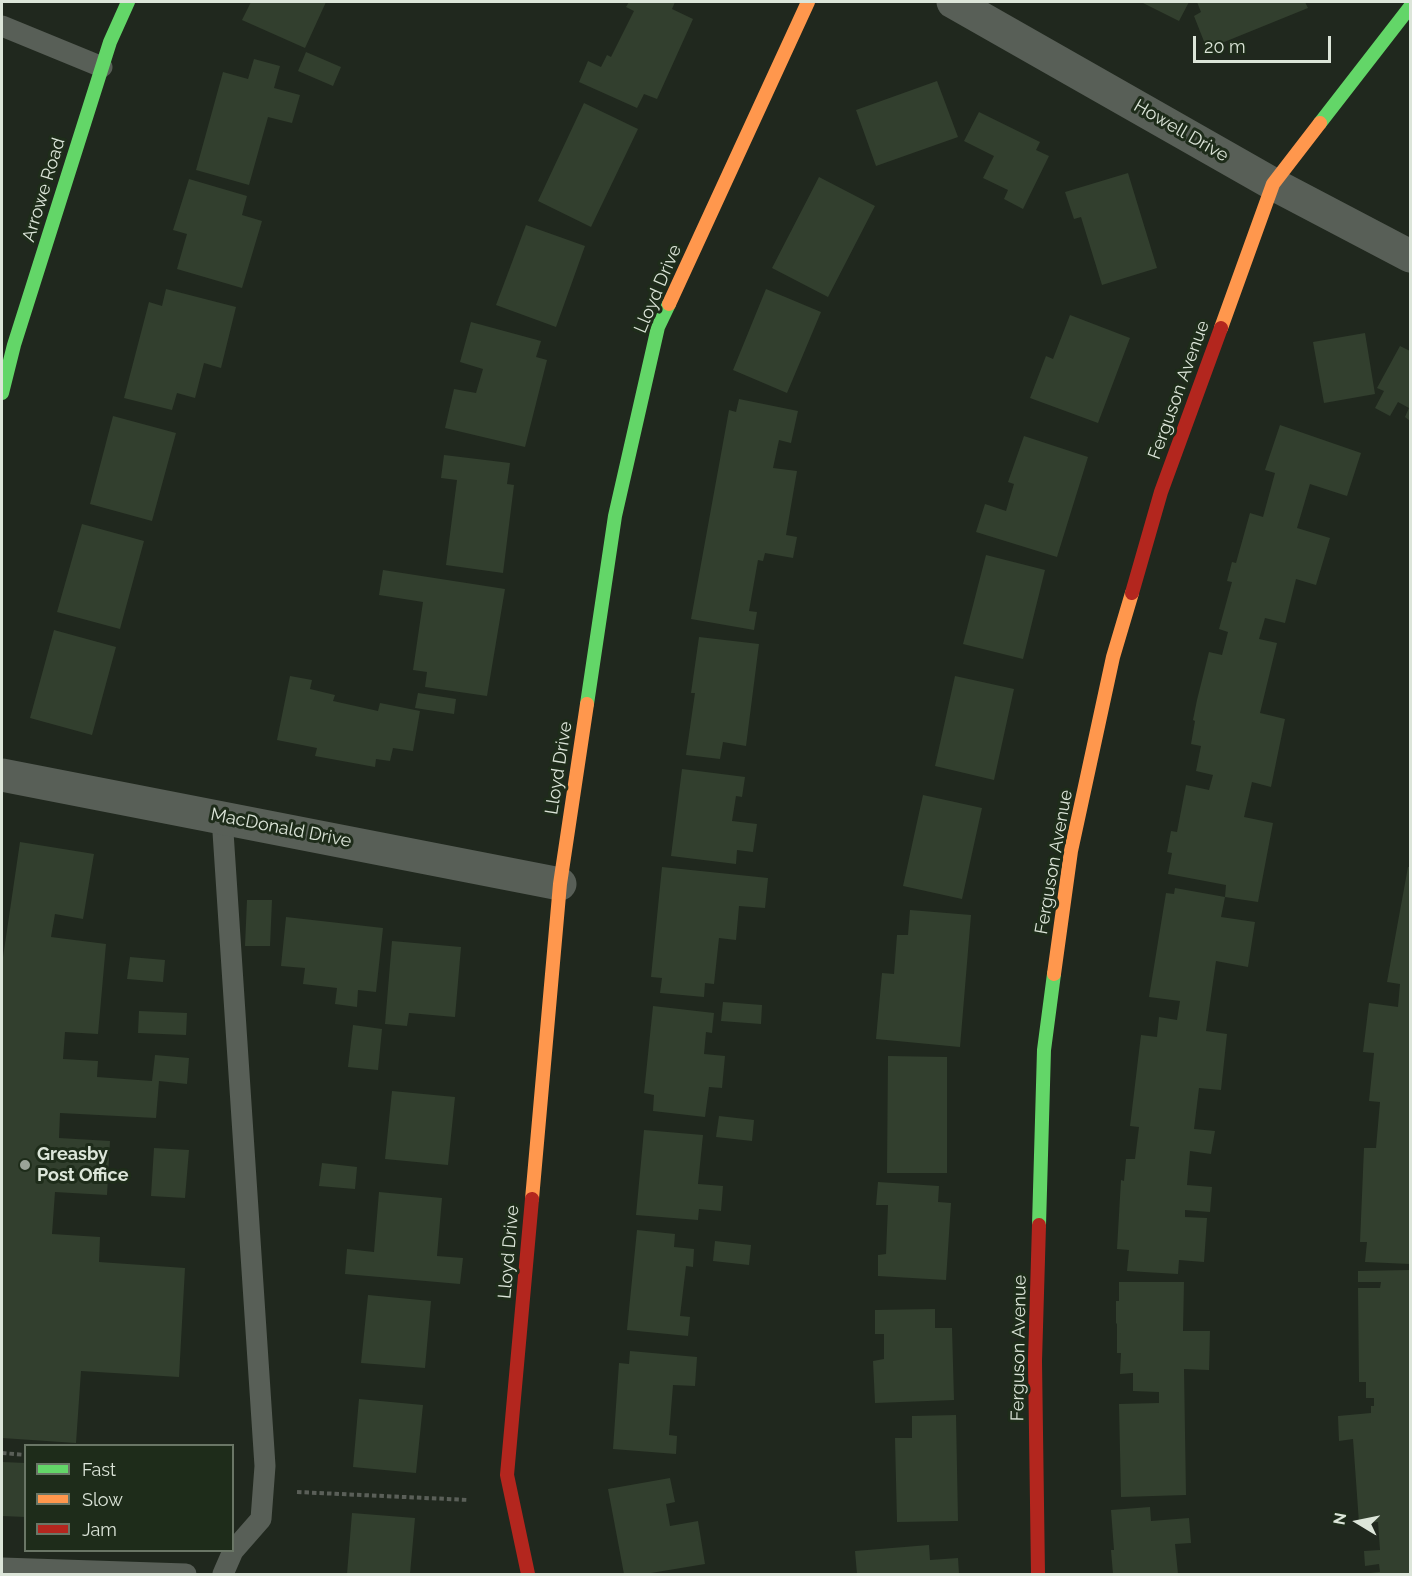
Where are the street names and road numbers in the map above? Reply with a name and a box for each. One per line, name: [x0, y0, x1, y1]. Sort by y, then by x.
street label: Howell Drive: [1130, 95, 1232, 167]
street label: Arrowe Road: [18, 135, 70, 245]
street label: Lloyd Drive: [630, 242, 686, 336]
street label: Ferguson Avenue: [1144, 318, 1214, 462]
street label: Lloyd Drive: [541, 720, 577, 816]
street label: Ferguson Avenue: [1031, 788, 1077, 936]
street label: MacDonald Drive: [209, 804, 353, 852]
street label: Lloyd Drive: [494, 1204, 524, 1300]
street label: Ferguson Avenue: [1007, 1275, 1031, 1421]

